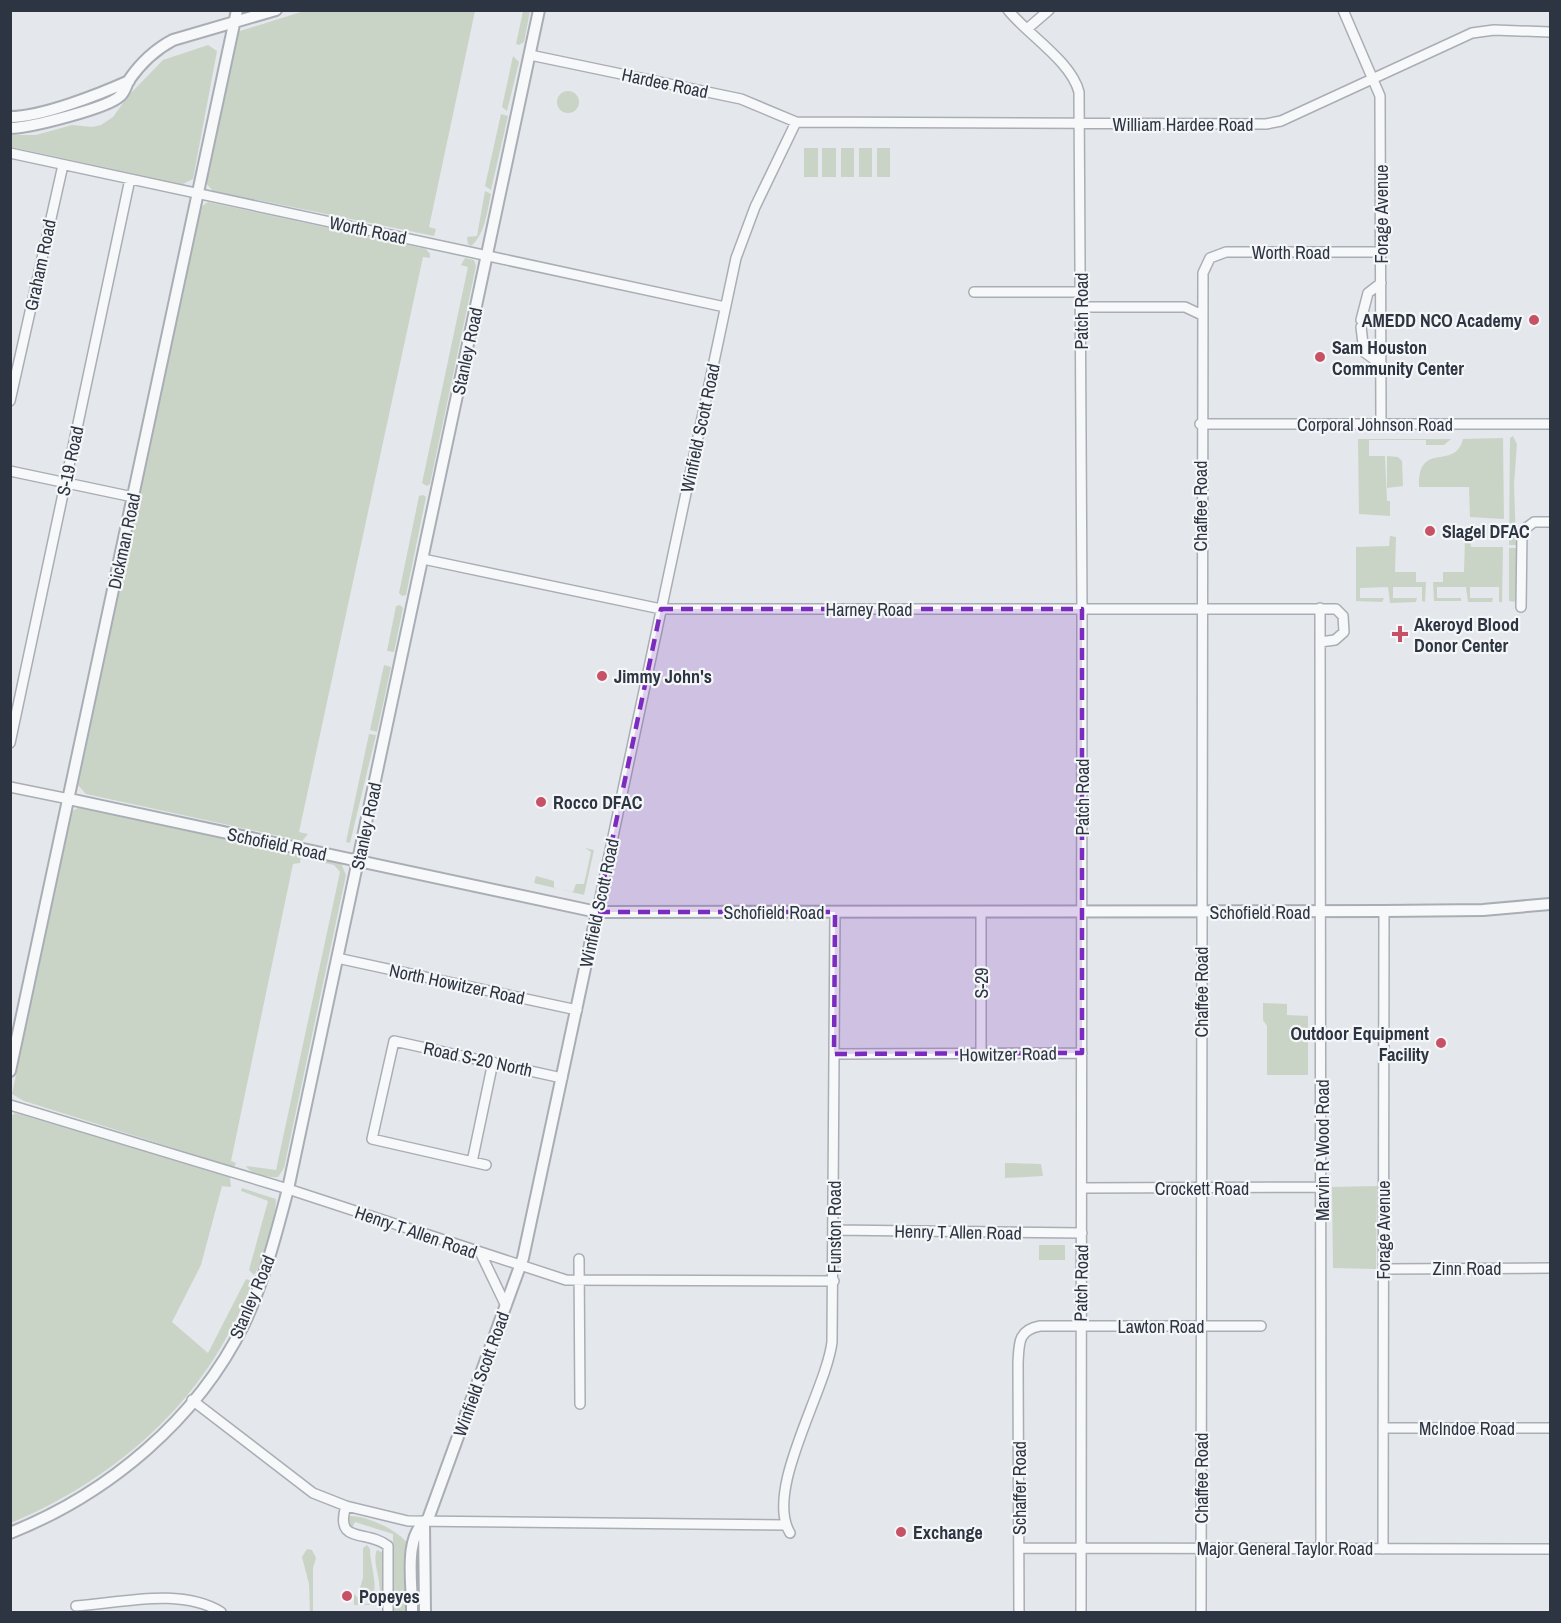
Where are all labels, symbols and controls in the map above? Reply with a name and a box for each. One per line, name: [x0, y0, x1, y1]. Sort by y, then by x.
street label: Hardee Road: [619, 62, 711, 104]
street label: William Hardee Road: [1112, 112, 1254, 137]
street label: Forage Avenue: [1369, 164, 1394, 264]
street label: Worth Road: [327, 210, 409, 250]
street label: Graham Road: [18, 217, 62, 313]
street label: Worth Road: [1252, 240, 1330, 265]
street label: Patch Road: [1069, 272, 1094, 350]
street label: Stanley Road: [446, 305, 488, 397]
place label: AMEDD NCO Academy: [1362, 308, 1523, 333]
marker: AMEDD NCO Academy: [1527, 313, 1541, 327]
place label: Sam Houston Community Center: [1332, 335, 1464, 381]
marker: Sam Houston Community Center: [1313, 350, 1327, 364]
street label: Winfield Scott Road: [674, 361, 726, 495]
street label: Corporal Johnson Road: [1297, 412, 1453, 437]
street label: S-19 Road: [50, 424, 90, 498]
street label: Chaffee Road: [1188, 461, 1213, 551]
street label: Dickman Road: [102, 491, 146, 591]
place label: Slagel DFAC: [1442, 519, 1530, 544]
marker: Slagel DFAC: [1423, 524, 1437, 538]
street label: Harney Road: [826, 597, 912, 622]
place label: Akeroyd Blood Donor Center: [1414, 612, 1519, 658]
marker: Akeroyd Blood Donor Center: [1391, 625, 1409, 643]
place label: Jimmy John's: [614, 664, 712, 689]
marker: Jimmy John's: [595, 669, 609, 683]
street label: Patch Road: [1070, 758, 1095, 836]
street label: Stanley Road: [345, 780, 387, 872]
place label: Rocco DFAC: [553, 790, 643, 815]
marker: Rocco DFAC: [534, 795, 548, 809]
street label: Schofield Road: [225, 821, 329, 867]
street label: Winfield Scott Road: [573, 836, 625, 970]
street label: Schofield Road: [724, 900, 824, 925]
street label: Schofield Road: [1210, 900, 1310, 925]
street label: Chaffee Road: [1189, 947, 1214, 1037]
street label: North Howitzer Road: [387, 957, 527, 1011]
street label: S-29: [969, 967, 994, 999]
place label: Outdoor Equipment Facility: [1290, 1021, 1430, 1067]
street label: Road S-20 North: [421, 1035, 535, 1083]
marker: Outdoor Equipment Facility: [1434, 1036, 1448, 1050]
street label: Howitzer Road: [959, 1041, 1057, 1067]
street label: Marvin R Wood Road: [1310, 1079, 1335, 1221]
street label: Crockett Road: [1155, 1176, 1249, 1201]
street label: Forage Avenue: [1371, 1180, 1396, 1280]
street label: Funston Road: [822, 1181, 847, 1273]
street label: Henry T Allen Road: [352, 1199, 480, 1265]
street label: Henry T Allen Road: [894, 1218, 1022, 1246]
street label: Patch Road: [1068, 1244, 1094, 1322]
street label: Stanley Road: [223, 1251, 281, 1343]
street label: Zinn Road: [1433, 1256, 1501, 1281]
street label: Winfield Scott Road: [447, 1308, 515, 1440]
street label: Lawton Road: [1118, 1314, 1204, 1339]
street label: McIndoe Road: [1419, 1416, 1515, 1441]
street label: Chaffee Road: [1189, 1433, 1214, 1523]
street label: Schaffer Road: [1007, 1441, 1032, 1535]
place label: Exchange: [913, 1520, 983, 1545]
marker: Exchange: [894, 1525, 908, 1539]
street label: Major General Taylor Road: [1197, 1536, 1373, 1561]
place label: Popeyes: [359, 1584, 420, 1609]
marker: Popeyes: [340, 1589, 354, 1603]

